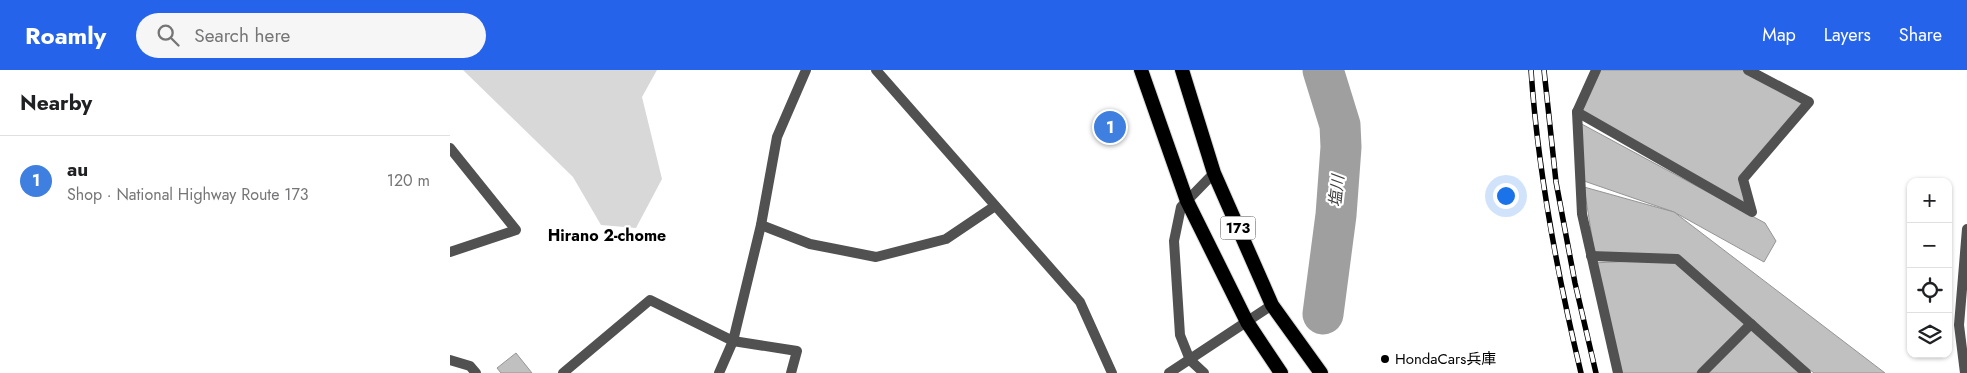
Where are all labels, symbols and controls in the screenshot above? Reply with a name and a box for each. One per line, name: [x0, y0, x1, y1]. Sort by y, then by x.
search box: [136, 13, 486, 58]
text: Roamly: [25, 18, 106, 53]
icon: search: [154, 21, 182, 49]
text: Search here: [194, 22, 290, 49]
text: Map: [1762, 22, 1796, 48]
text: Layers: [1824, 22, 1871, 48]
text: Share: [1899, 22, 1942, 48]
text: Nearby: [20, 88, 92, 118]
pin: 1: [1094, 108, 1126, 146]
text: au: [67, 156, 88, 183]
text: 1: [32, 169, 40, 192]
text: 120 m: [387, 169, 430, 192]
water label: 塩川: [1323, 172, 1350, 208]
map controls: [1907, 178, 1952, 358]
button: +: [1907, 178, 1952, 223]
text: Shop · National Highway Route 173: [67, 183, 309, 206]
your location: [1493, 183, 1519, 209]
road number: 173: [1220, 216, 1256, 240]
button: −: [1907, 223, 1952, 268]
district label: Hirano 2-chome: [548, 224, 666, 247]
button: locate: [1907, 268, 1952, 313]
button: layers: [1907, 313, 1952, 358]
place label: HondaCars兵庫: [1395, 348, 1496, 370]
marker: HondaCars兵庫: [1379, 353, 1391, 365]

